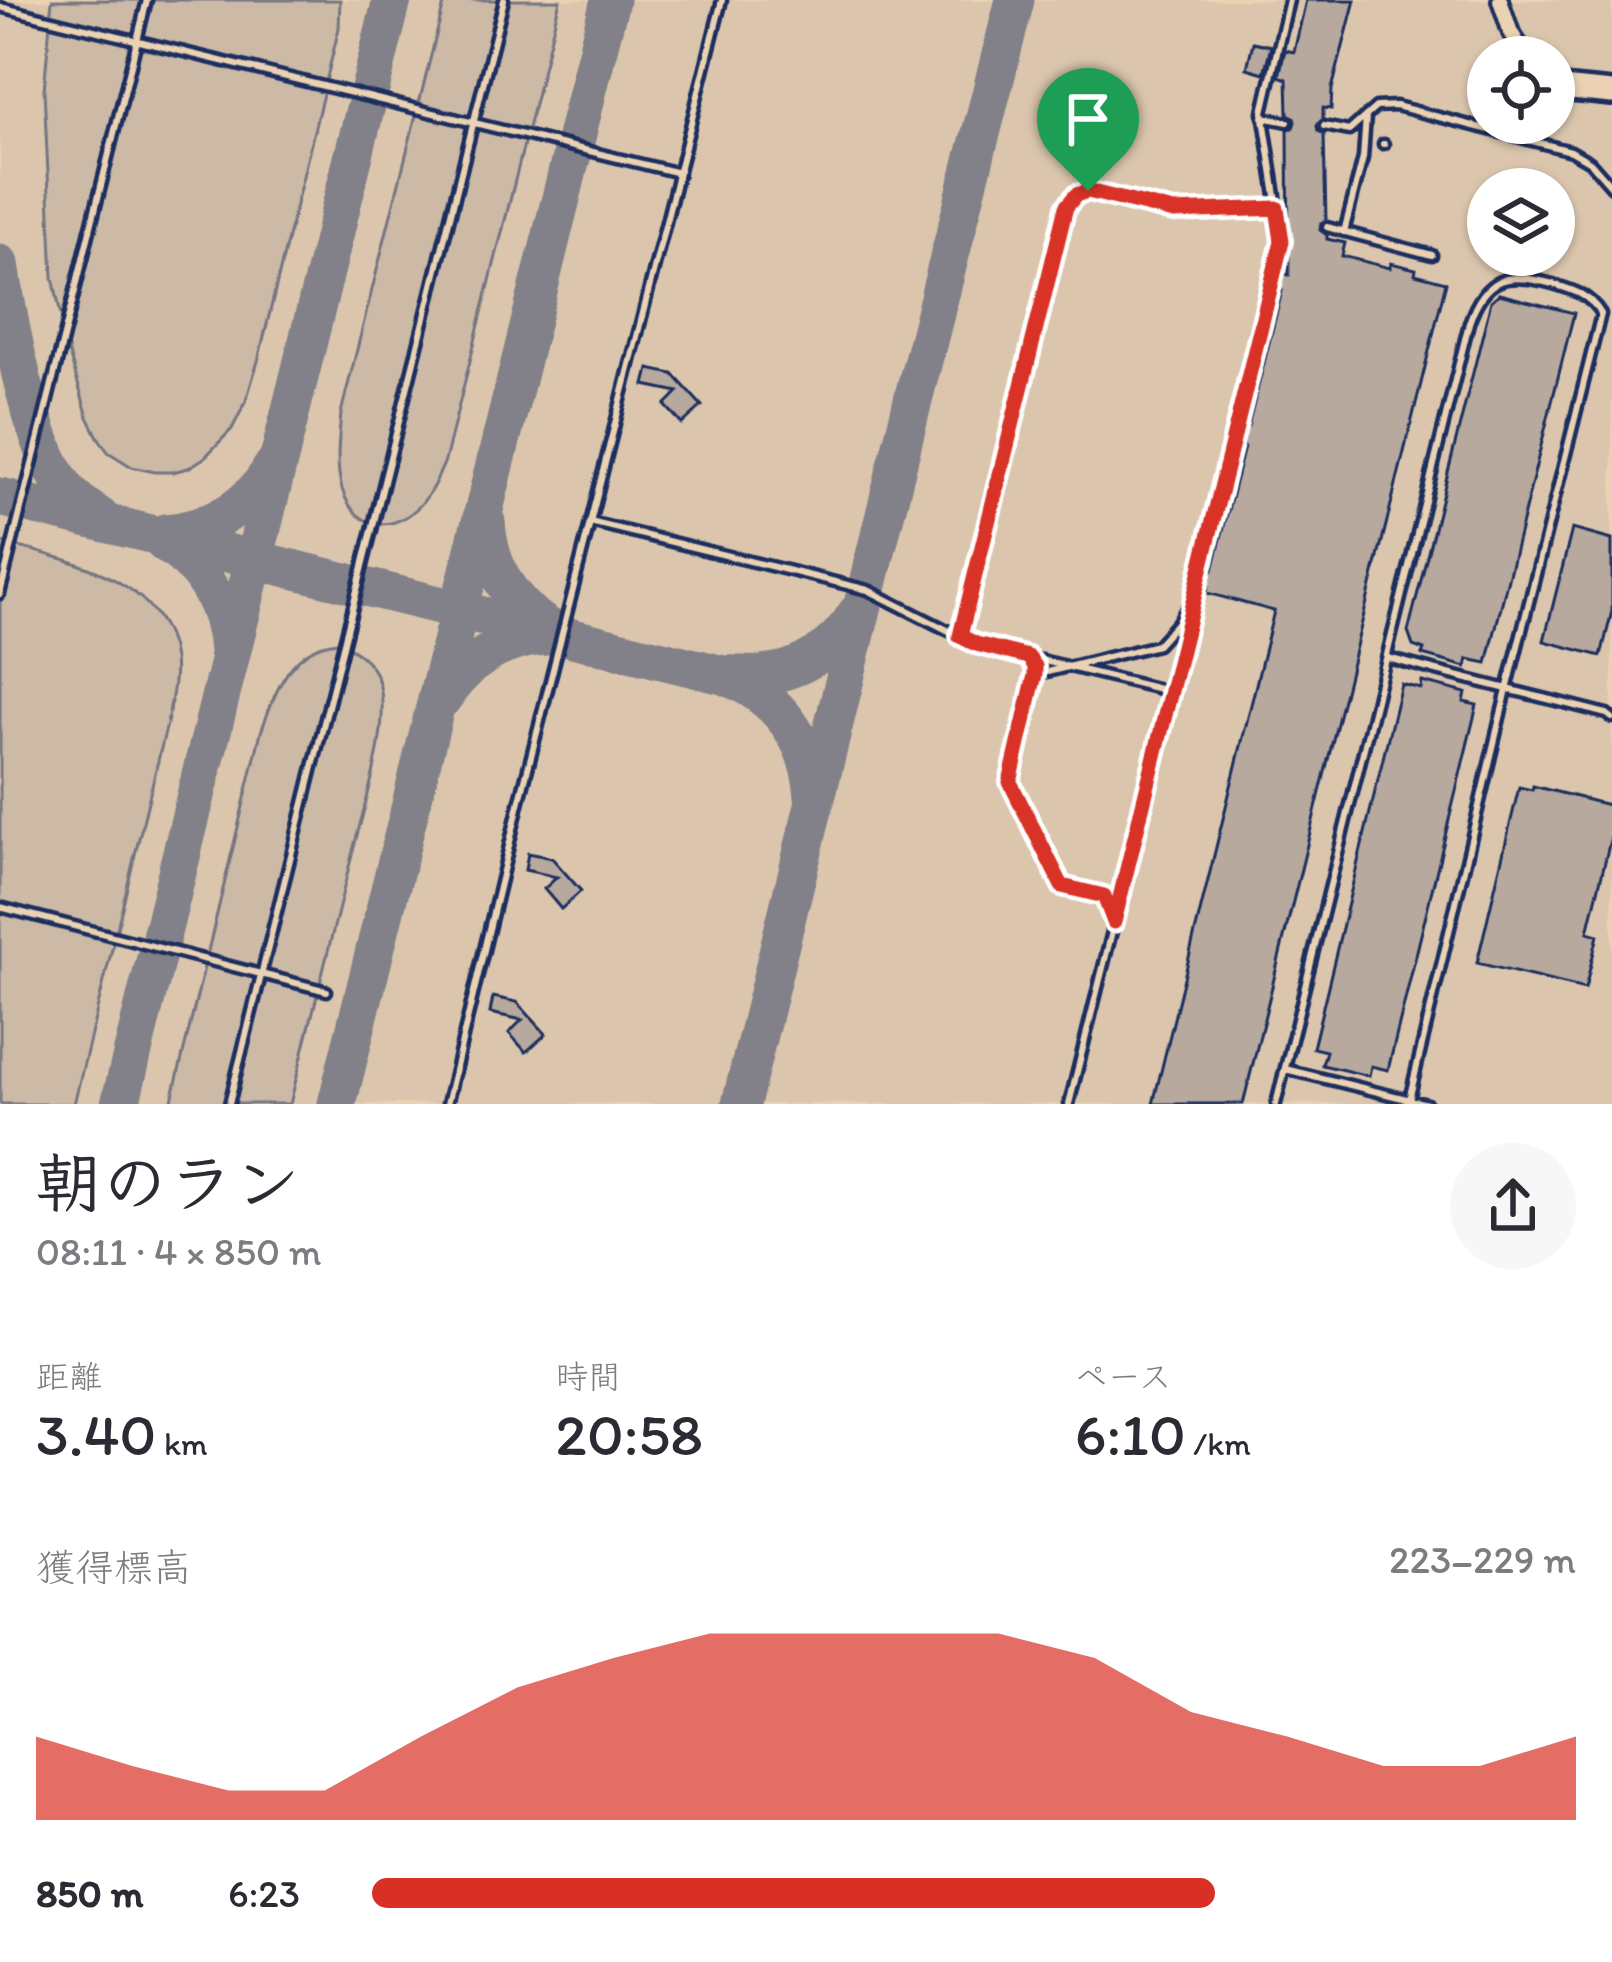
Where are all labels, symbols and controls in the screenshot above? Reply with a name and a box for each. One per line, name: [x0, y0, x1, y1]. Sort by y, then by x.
map controls: [1467, 36, 1575, 276]
button: locate: [1467, 36, 1575, 144]
pin: [1037, 68, 1139, 191]
icon: arrive: [1055, 86, 1121, 152]
button: layers: [1467, 168, 1575, 276]
text: 朝のラン: [36, 1143, 300, 1223]
button: share: [1450, 1143, 1576, 1269]
text: 08:11 · 4 × 850 m: [36, 1228, 322, 1275]
text: 距離: [36, 1357, 102, 1396]
text: 時間: [555, 1357, 621, 1396]
text: ペース: [1075, 1357, 1172, 1396]
text: 3.40: [36, 1398, 156, 1470]
text: 20:58: [555, 1398, 703, 1470]
text: 6:10: [1075, 1398, 1186, 1470]
text: km: [156, 1424, 208, 1463]
text: /km: [1186, 1424, 1251, 1463]
text: 223–229 m: [1389, 1536, 1576, 1583]
text: 獲得標高: [36, 1544, 192, 1591]
text: 850 m: [36, 1870, 143, 1917]
text: 6:23: [228, 1870, 300, 1917]

